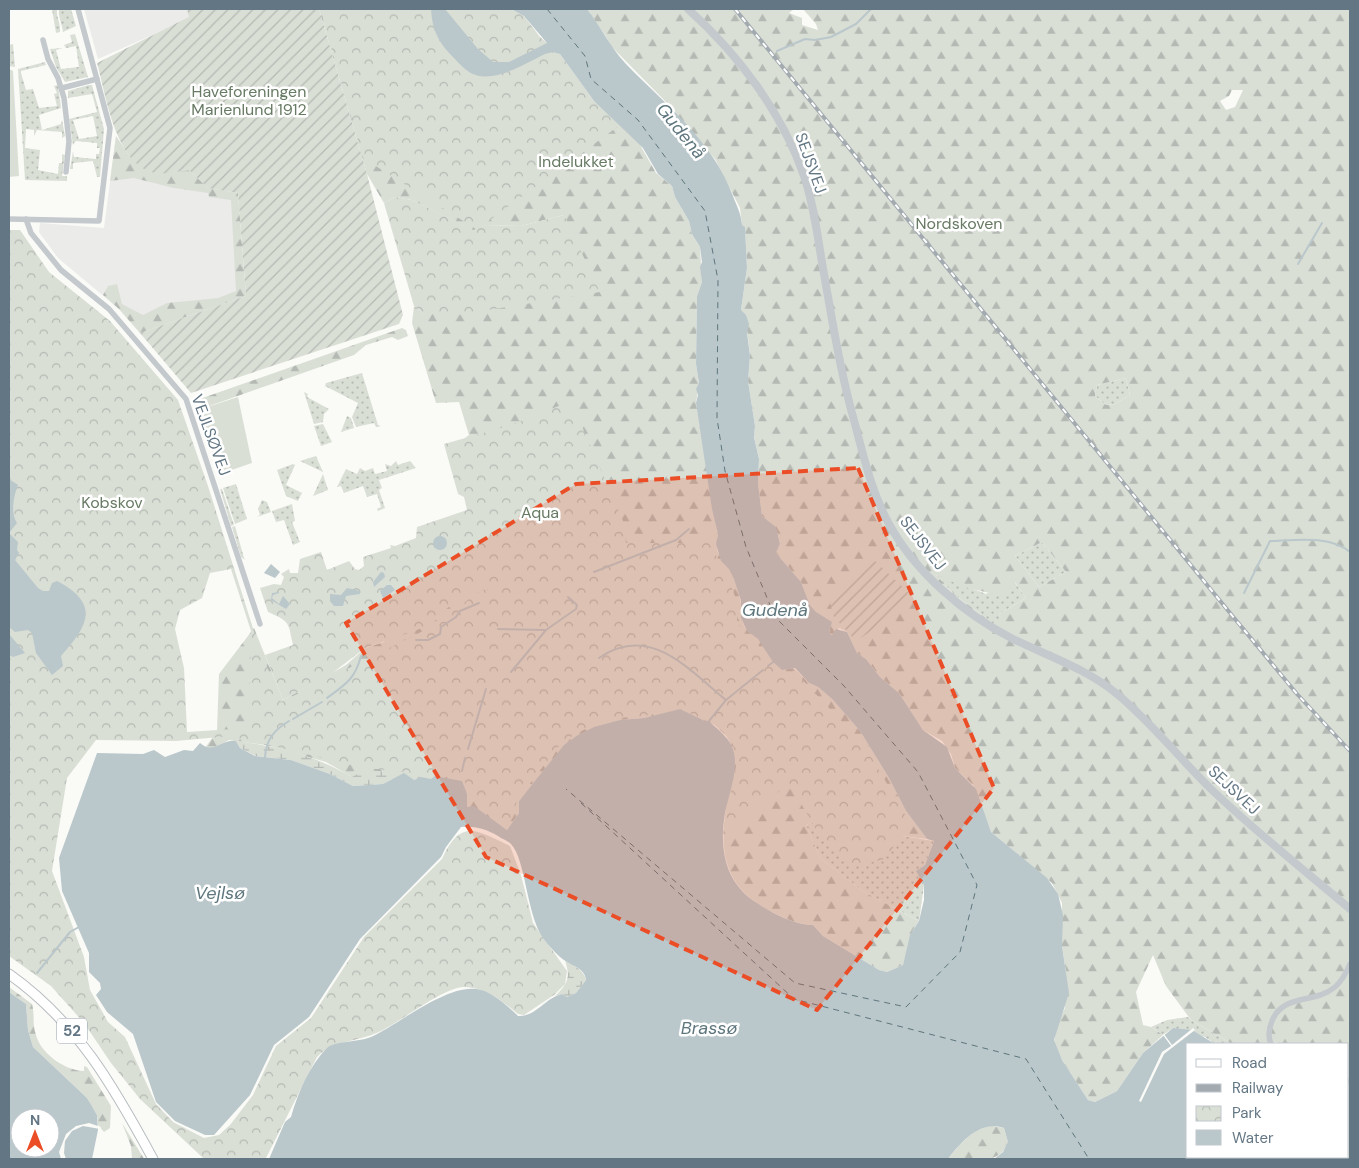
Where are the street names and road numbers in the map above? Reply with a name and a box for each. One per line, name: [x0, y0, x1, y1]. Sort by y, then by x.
street label: SEJSVEJ: [790, 130, 832, 196]
street label: VEJLSØVEJ: [187, 391, 235, 479]
street label: SEJSVEJ: [895, 512, 951, 574]
street label: SEJSVEJ: [1204, 761, 1264, 819]
road number: 52: [57, 1018, 87, 1044]

